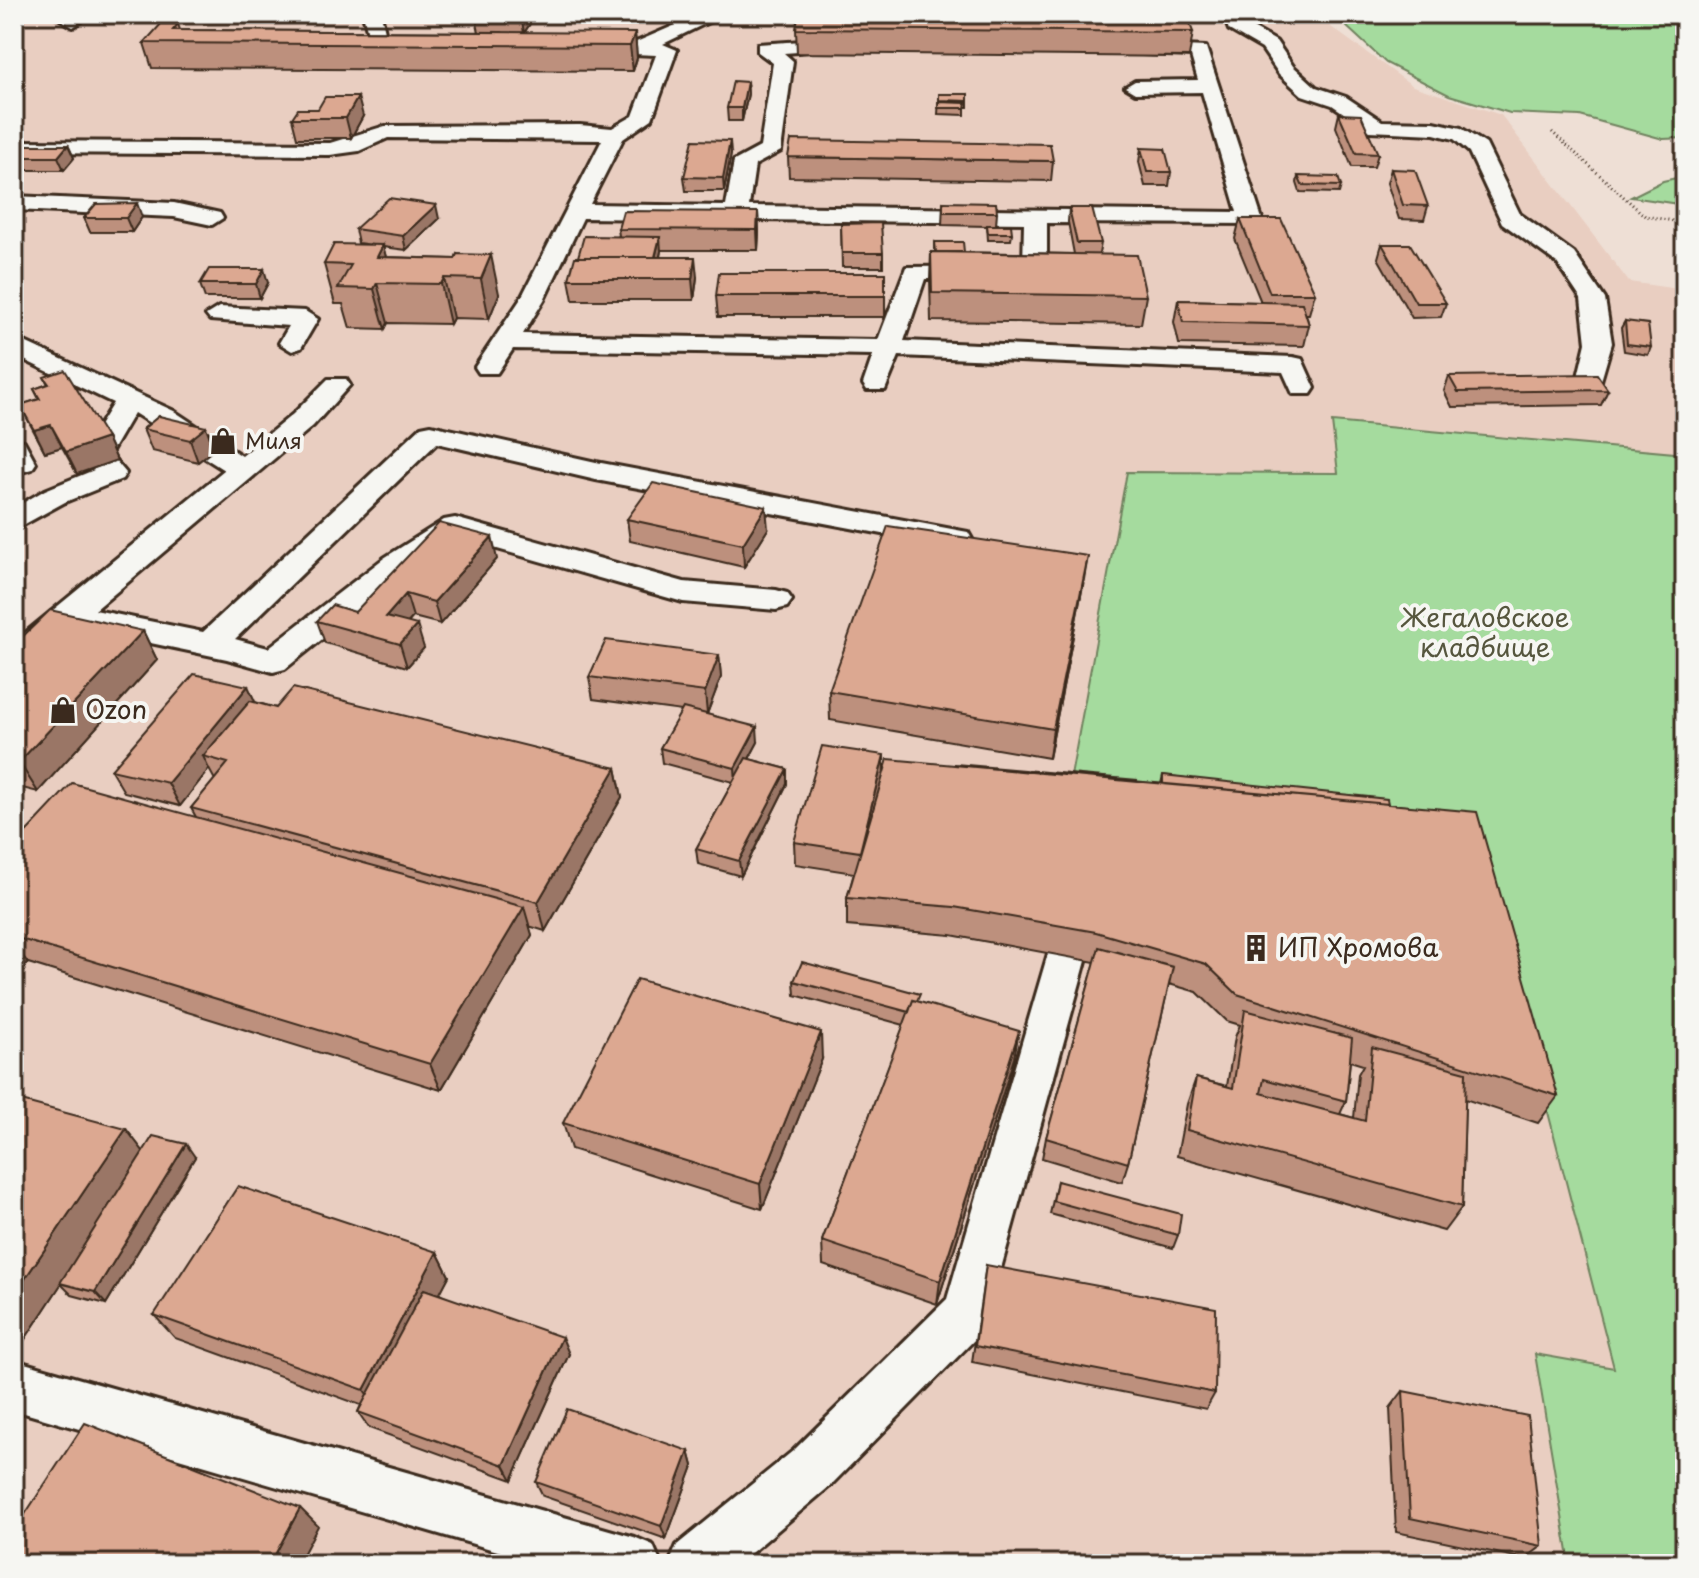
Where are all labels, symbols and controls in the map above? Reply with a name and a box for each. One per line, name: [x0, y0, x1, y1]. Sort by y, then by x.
place label: Миля: [245, 423, 302, 456]
shop icon: Миля: [208, 426, 238, 456]
park label: Жегаловское кладбище: [1401, 597, 1569, 666]
place label: Ozon: [85, 689, 147, 728]
shop icon: Ozon: [48, 695, 78, 725]
place label: ИП Хромова: [1278, 927, 1439, 966]
building icon: ИП Хромова: [1241, 933, 1271, 963]

